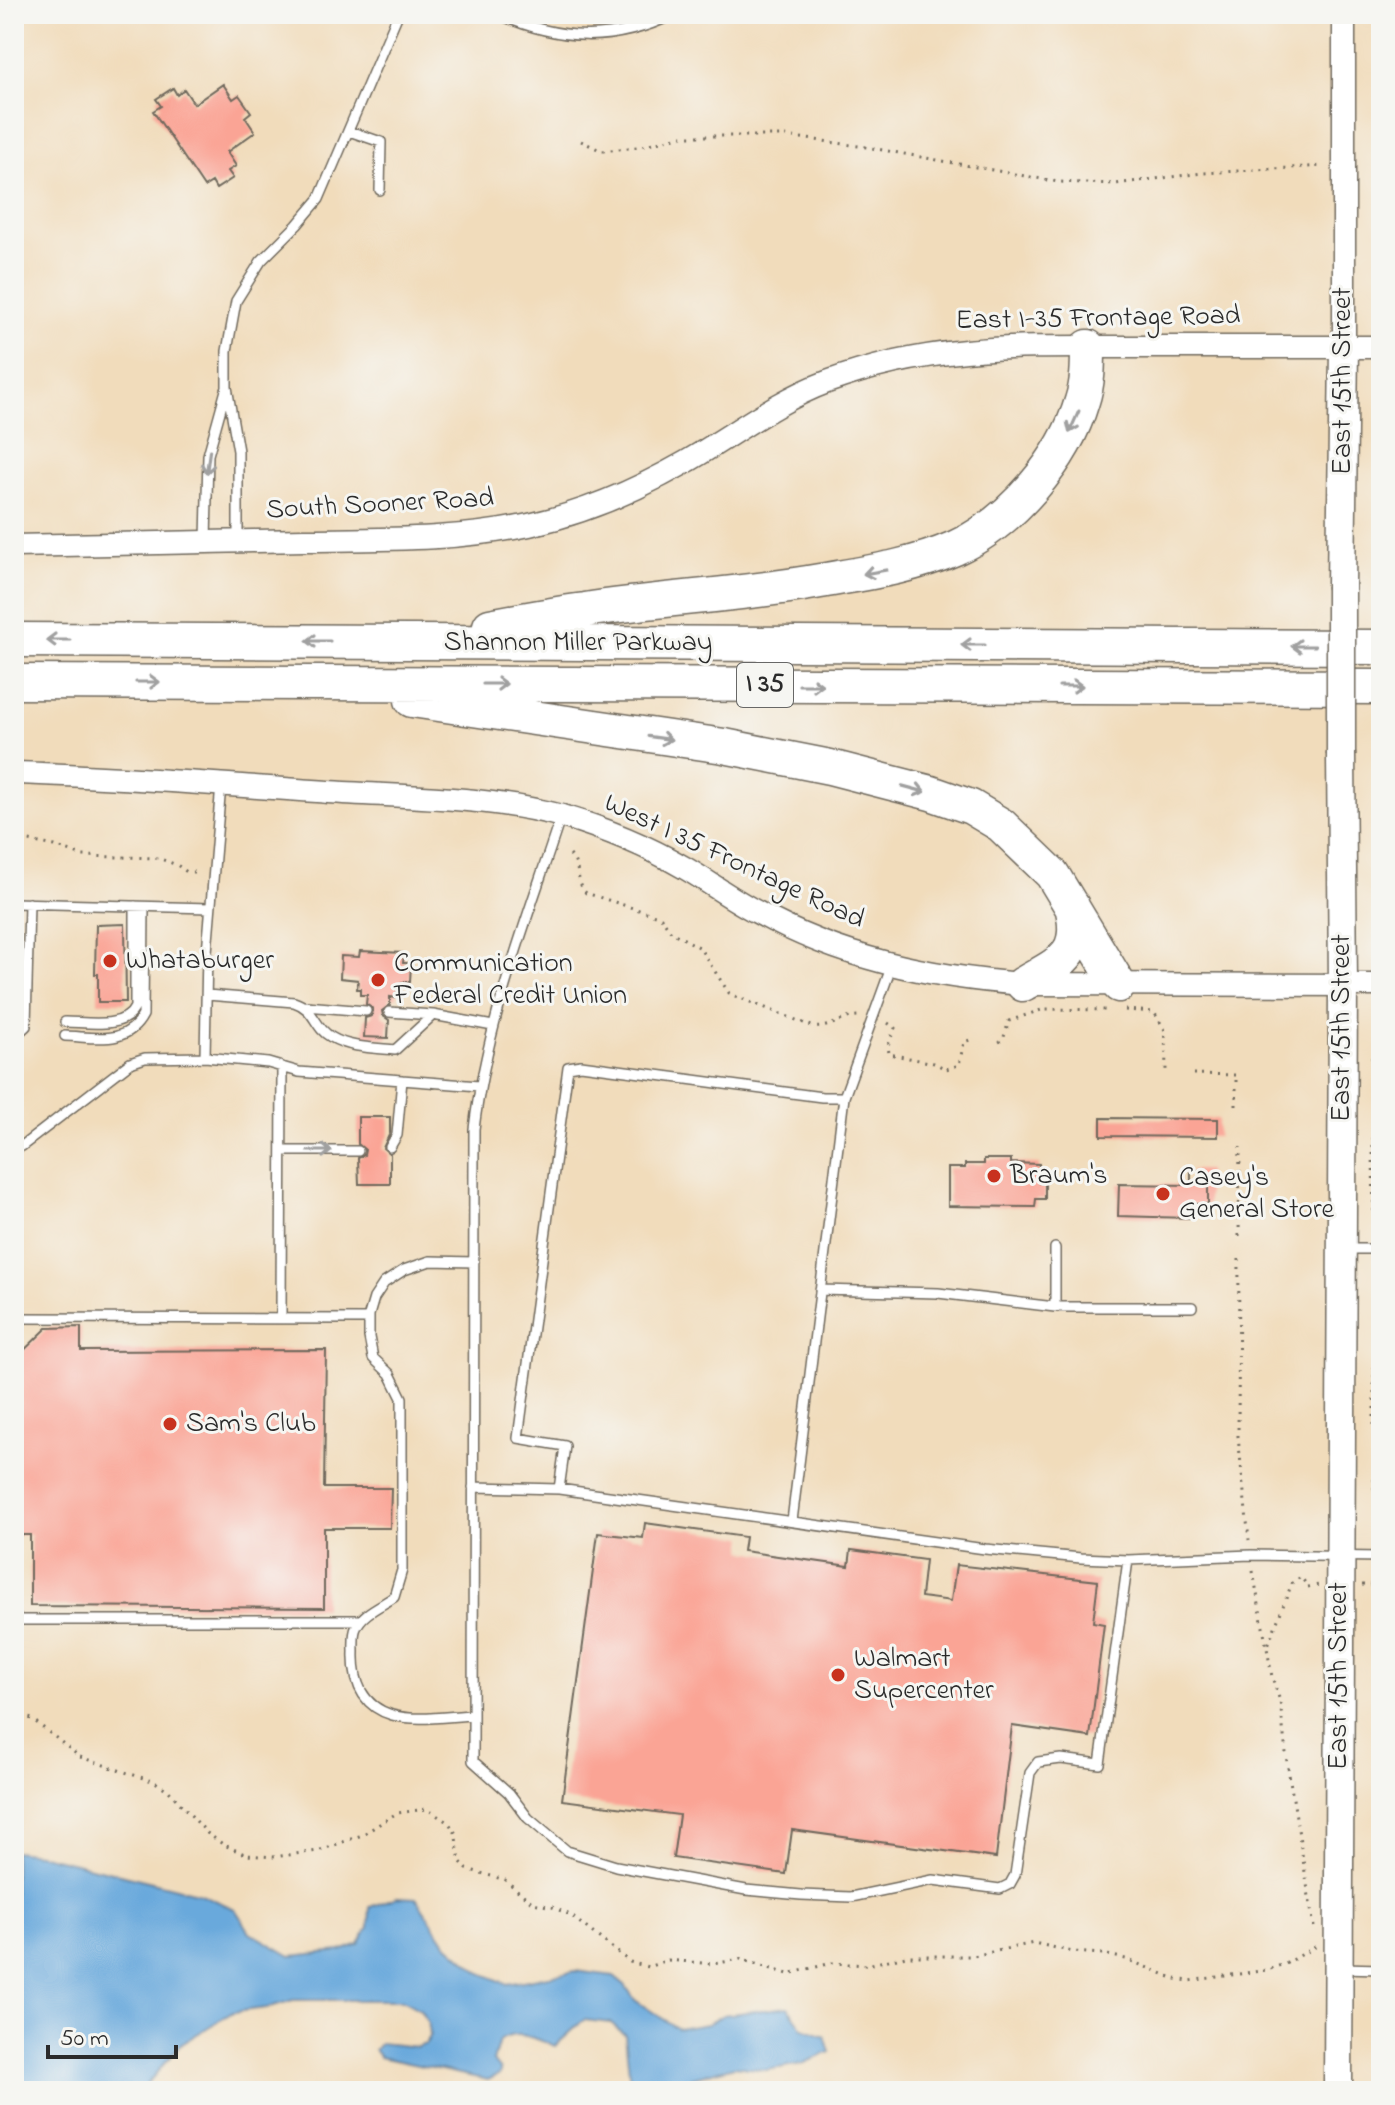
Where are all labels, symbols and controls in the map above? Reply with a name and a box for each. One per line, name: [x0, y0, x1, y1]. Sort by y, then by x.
street label: East 15th Street: [1323, 287, 1364, 475]
street label: East I-35 Frontage Road: [955, 296, 1241, 342]
one-way arrow: [1065, 410, 1080, 434]
one-way arrow: [200, 449, 215, 474]
street label: South Sooner Road: [265, 479, 495, 531]
one-way arrow: [863, 565, 888, 580]
street label: Shannon Miller Parkway: [444, 623, 712, 664]
one-way arrow: [45, 632, 72, 648]
one-way arrow: [305, 633, 332, 649]
one-way arrow: [960, 637, 987, 653]
one-way arrow: [1290, 638, 1317, 654]
road number: I 35: [737, 663, 793, 707]
one-way arrow: [134, 674, 161, 690]
one-way arrow: [481, 676, 508, 692]
one-way arrow: [797, 677, 824, 693]
one-way arrow: [1057, 678, 1084, 694]
one-way arrow: [646, 730, 672, 745]
one-way arrow: [901, 782, 927, 797]
street label: West I 35 Frontage Road: [597, 783, 871, 941]
street label: East 15th Street: [1322, 934, 1363, 1122]
place label: Whataburger: [126, 941, 274, 982]
place label: Communication Federal Credit Union: [393, 944, 627, 1017]
marker: Whataburger: [101, 952, 119, 970]
marker: Communication Federal Credit Union: [369, 971, 387, 989]
one-way arrow: [306, 1143, 333, 1159]
place label: Braum's: [1009, 1156, 1107, 1197]
place label: Casey's General Store: [1179, 1158, 1335, 1231]
marker: Braum's: [985, 1167, 1003, 1185]
marker: Casey's General Store: [1154, 1185, 1172, 1203]
place label: Sam's Club: [186, 1404, 316, 1445]
marker: Sam's Club: [161, 1415, 179, 1433]
street label: East 15th Street: [1319, 1582, 1360, 1770]
place label: Walmart Supercenter: [854, 1639, 994, 1712]
marker: Walmart Supercenter: [829, 1666, 847, 1684]
scale bar: [48, 2009, 176, 2059]
text: 50 m: [60, 2022, 109, 2057]

